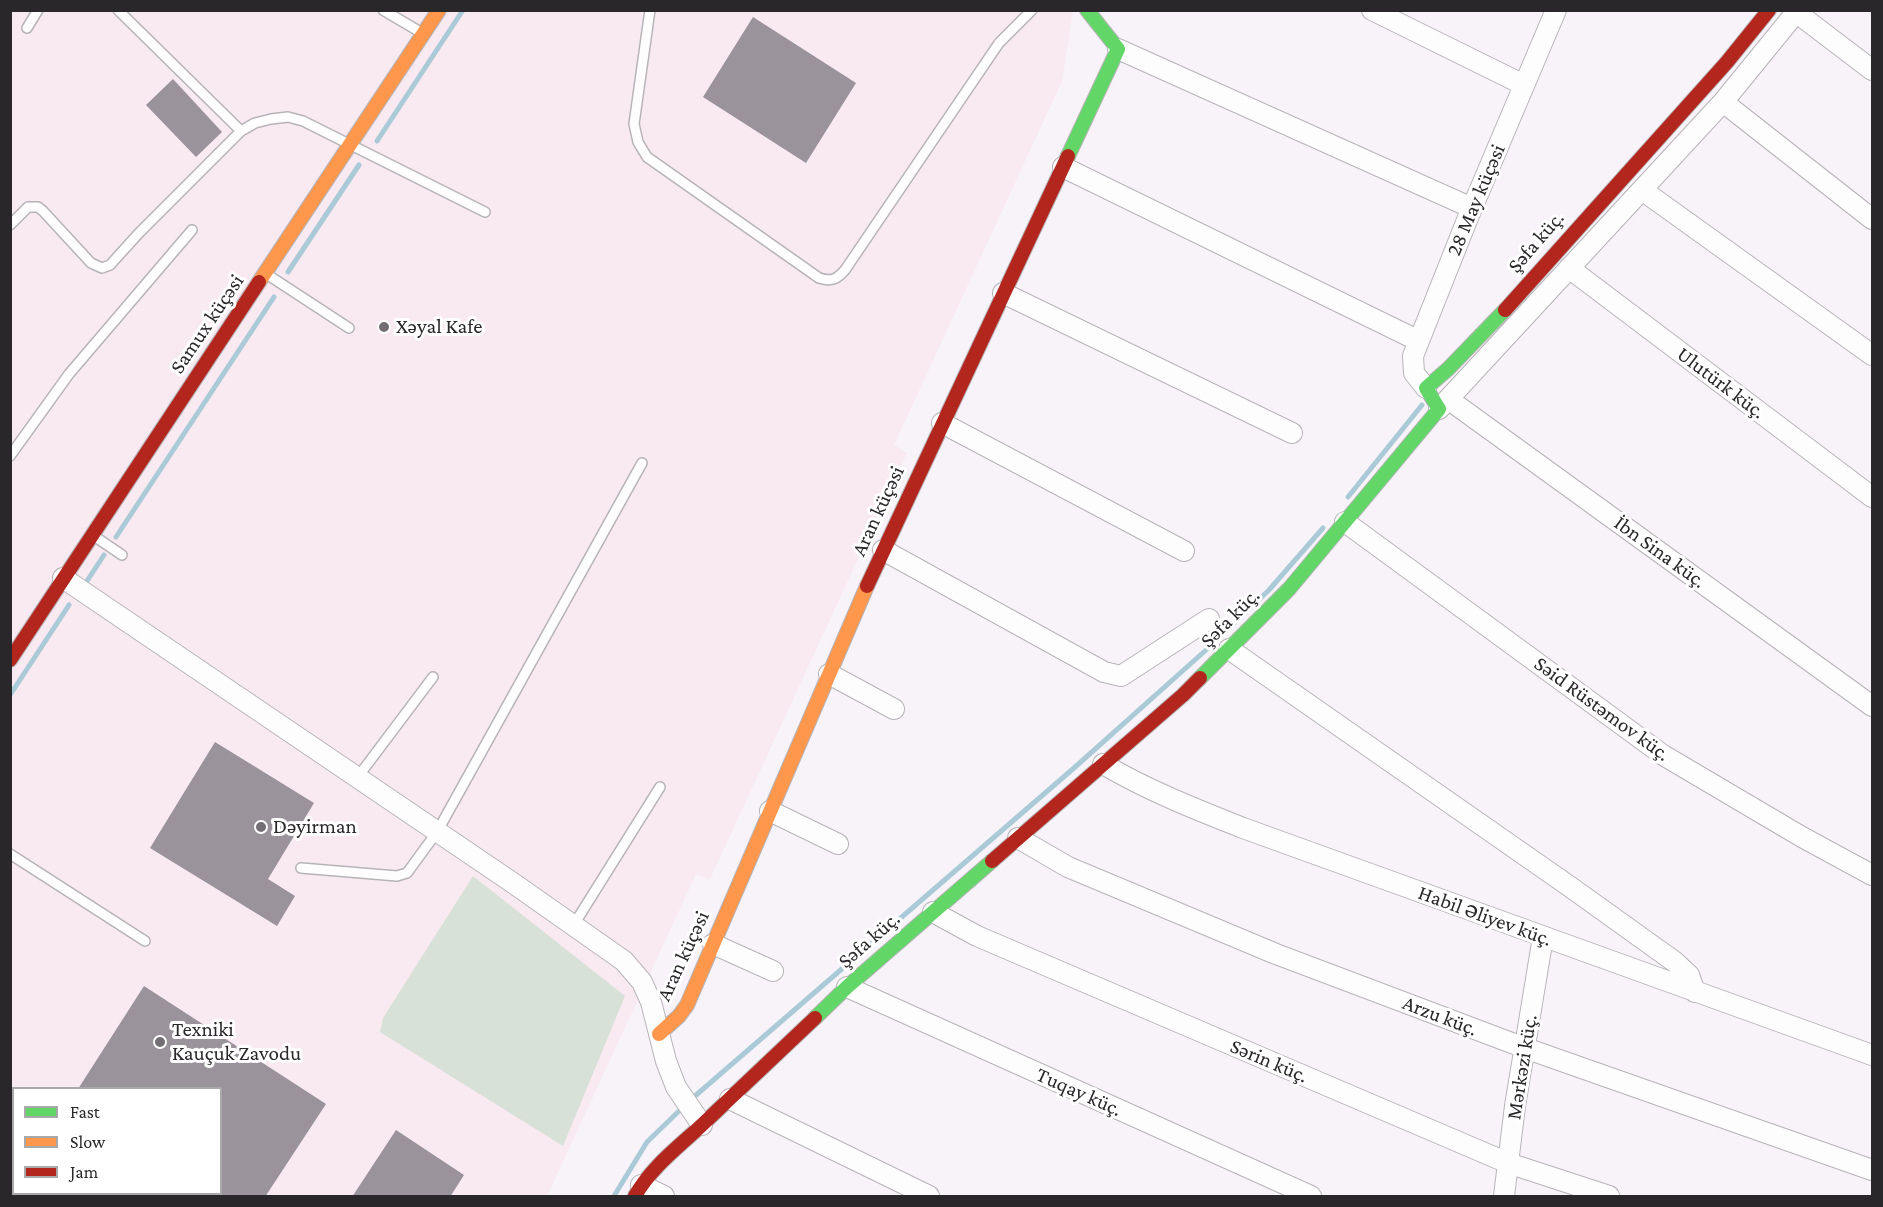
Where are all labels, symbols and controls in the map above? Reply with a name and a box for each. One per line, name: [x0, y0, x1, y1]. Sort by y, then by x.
street label: 28 May küçəsi: [1441, 140, 1511, 260]
street label: Şəfa küç.: [1502, 206, 1570, 278]
street label: Samux küçəsi: [165, 270, 249, 378]
place label: Xəyal Kafe: [396, 314, 483, 340]
marker: Xəyal Kafe: [377, 320, 391, 334]
street label: Ulutürk küç.: [1672, 342, 1770, 424]
street label: Aran küçəsi: [846, 462, 910, 560]
street label: İbn Sina küç.: [1609, 510, 1711, 594]
street label: Şəfa küç.: [1195, 583, 1265, 653]
street label: Səid Rüstəmov küç.: [1529, 651, 1675, 767]
place label: Dəyirman: [273, 814, 357, 840]
marker: Dəyirman: [254, 820, 268, 834]
street label: Habil Əliyev küç.: [1415, 880, 1555, 952]
street label: Şəfa küç.: [833, 906, 905, 974]
street label: Aran küçəsi: [651, 907, 715, 1005]
street label: Arzu küç.: [1399, 990, 1481, 1042]
street label: Mərkəzi küç.: [1501, 1013, 1543, 1121]
place label: Texniki Kauçuk Zavodu: [172, 1017, 301, 1067]
street label: Sərin küç.: [1226, 1033, 1312, 1089]
marker: Texniki Kauçuk Zavodu: [153, 1035, 167, 1049]
street label: Tuqay küç.: [1032, 1062, 1126, 1122]
legend: [12, 1087, 222, 1195]
text: Fast: [70, 1102, 100, 1122]
text: Slow: [70, 1132, 105, 1152]
text: Jam: [70, 1162, 98, 1182]

